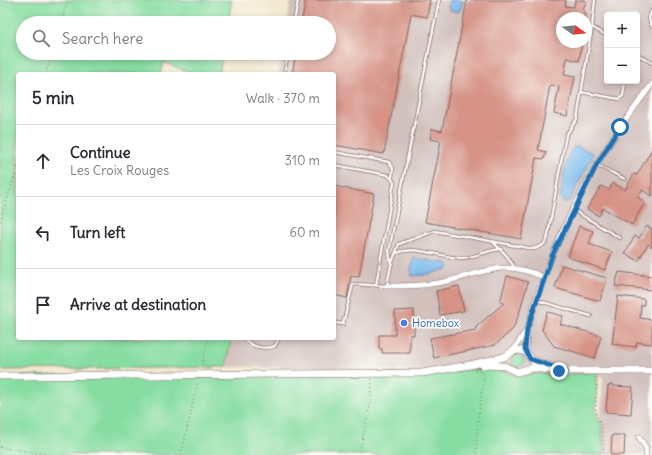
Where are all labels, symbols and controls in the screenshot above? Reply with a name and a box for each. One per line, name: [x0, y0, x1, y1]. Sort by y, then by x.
north arrow: [556, 12, 592, 48]
map controls: [604, 12, 640, 84]
button: +: [604, 12, 640, 48]
search box: [16, 16, 336, 60]
icon: search: [30, 27, 52, 49]
text: Search here: [62, 29, 143, 48]
button: −: [604, 48, 640, 84]
text: 5 min: [32, 87, 74, 109]
text: Walk · 370 m: [246, 90, 320, 107]
route start: [611, 118, 629, 136]
text: Continue: [70, 143, 131, 162]
icon: ahead: [32, 150, 54, 172]
text: 310 m: [285, 152, 320, 169]
text: Les Croix Rouges: [70, 162, 169, 179]
icon: left: [32, 222, 54, 244]
text: Turn left: [70, 223, 125, 242]
text: 60 m: [289, 224, 320, 241]
icon: arrive: [32, 294, 54, 316]
text: Arrive at destination: [70, 295, 206, 314]
place label: Homebox: [412, 316, 460, 330]
marker: Homebox: [399, 318, 409, 328]
route end: [550, 362, 568, 380]

